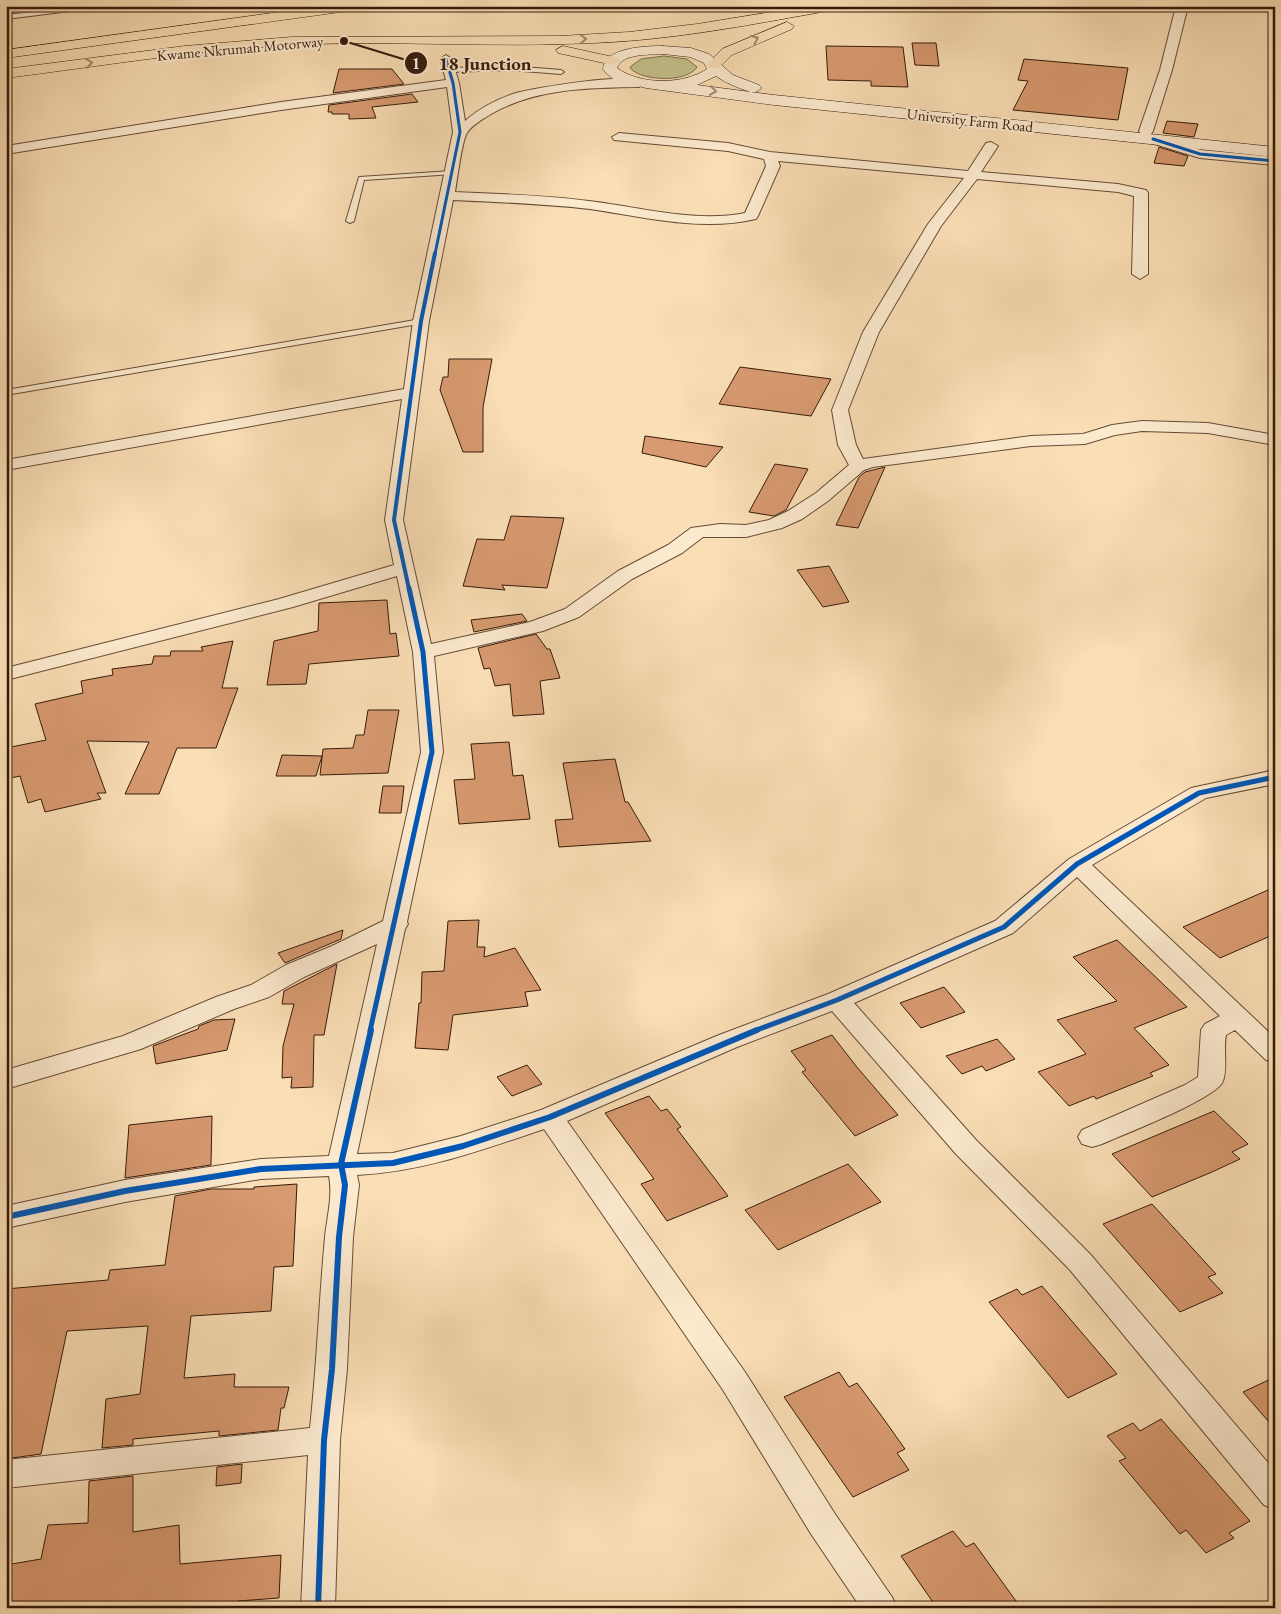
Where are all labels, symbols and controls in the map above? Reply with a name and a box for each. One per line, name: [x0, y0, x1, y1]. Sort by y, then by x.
street label: Kwame Nkrumah Motorway: [156, 31, 325, 65]
one-way arrow: [579, 34, 587, 45]
one-way arrow: [750, 35, 759, 45]
callout: 18 Junction: [404, 46, 542, 80]
text: 18 Junction: [438, 51, 532, 76]
text: 1: [412, 54, 420, 73]
one-way arrow: [86, 58, 94, 69]
one-way arrow: [710, 85, 718, 96]
street label: University Farm Road: [906, 104, 1034, 136]

